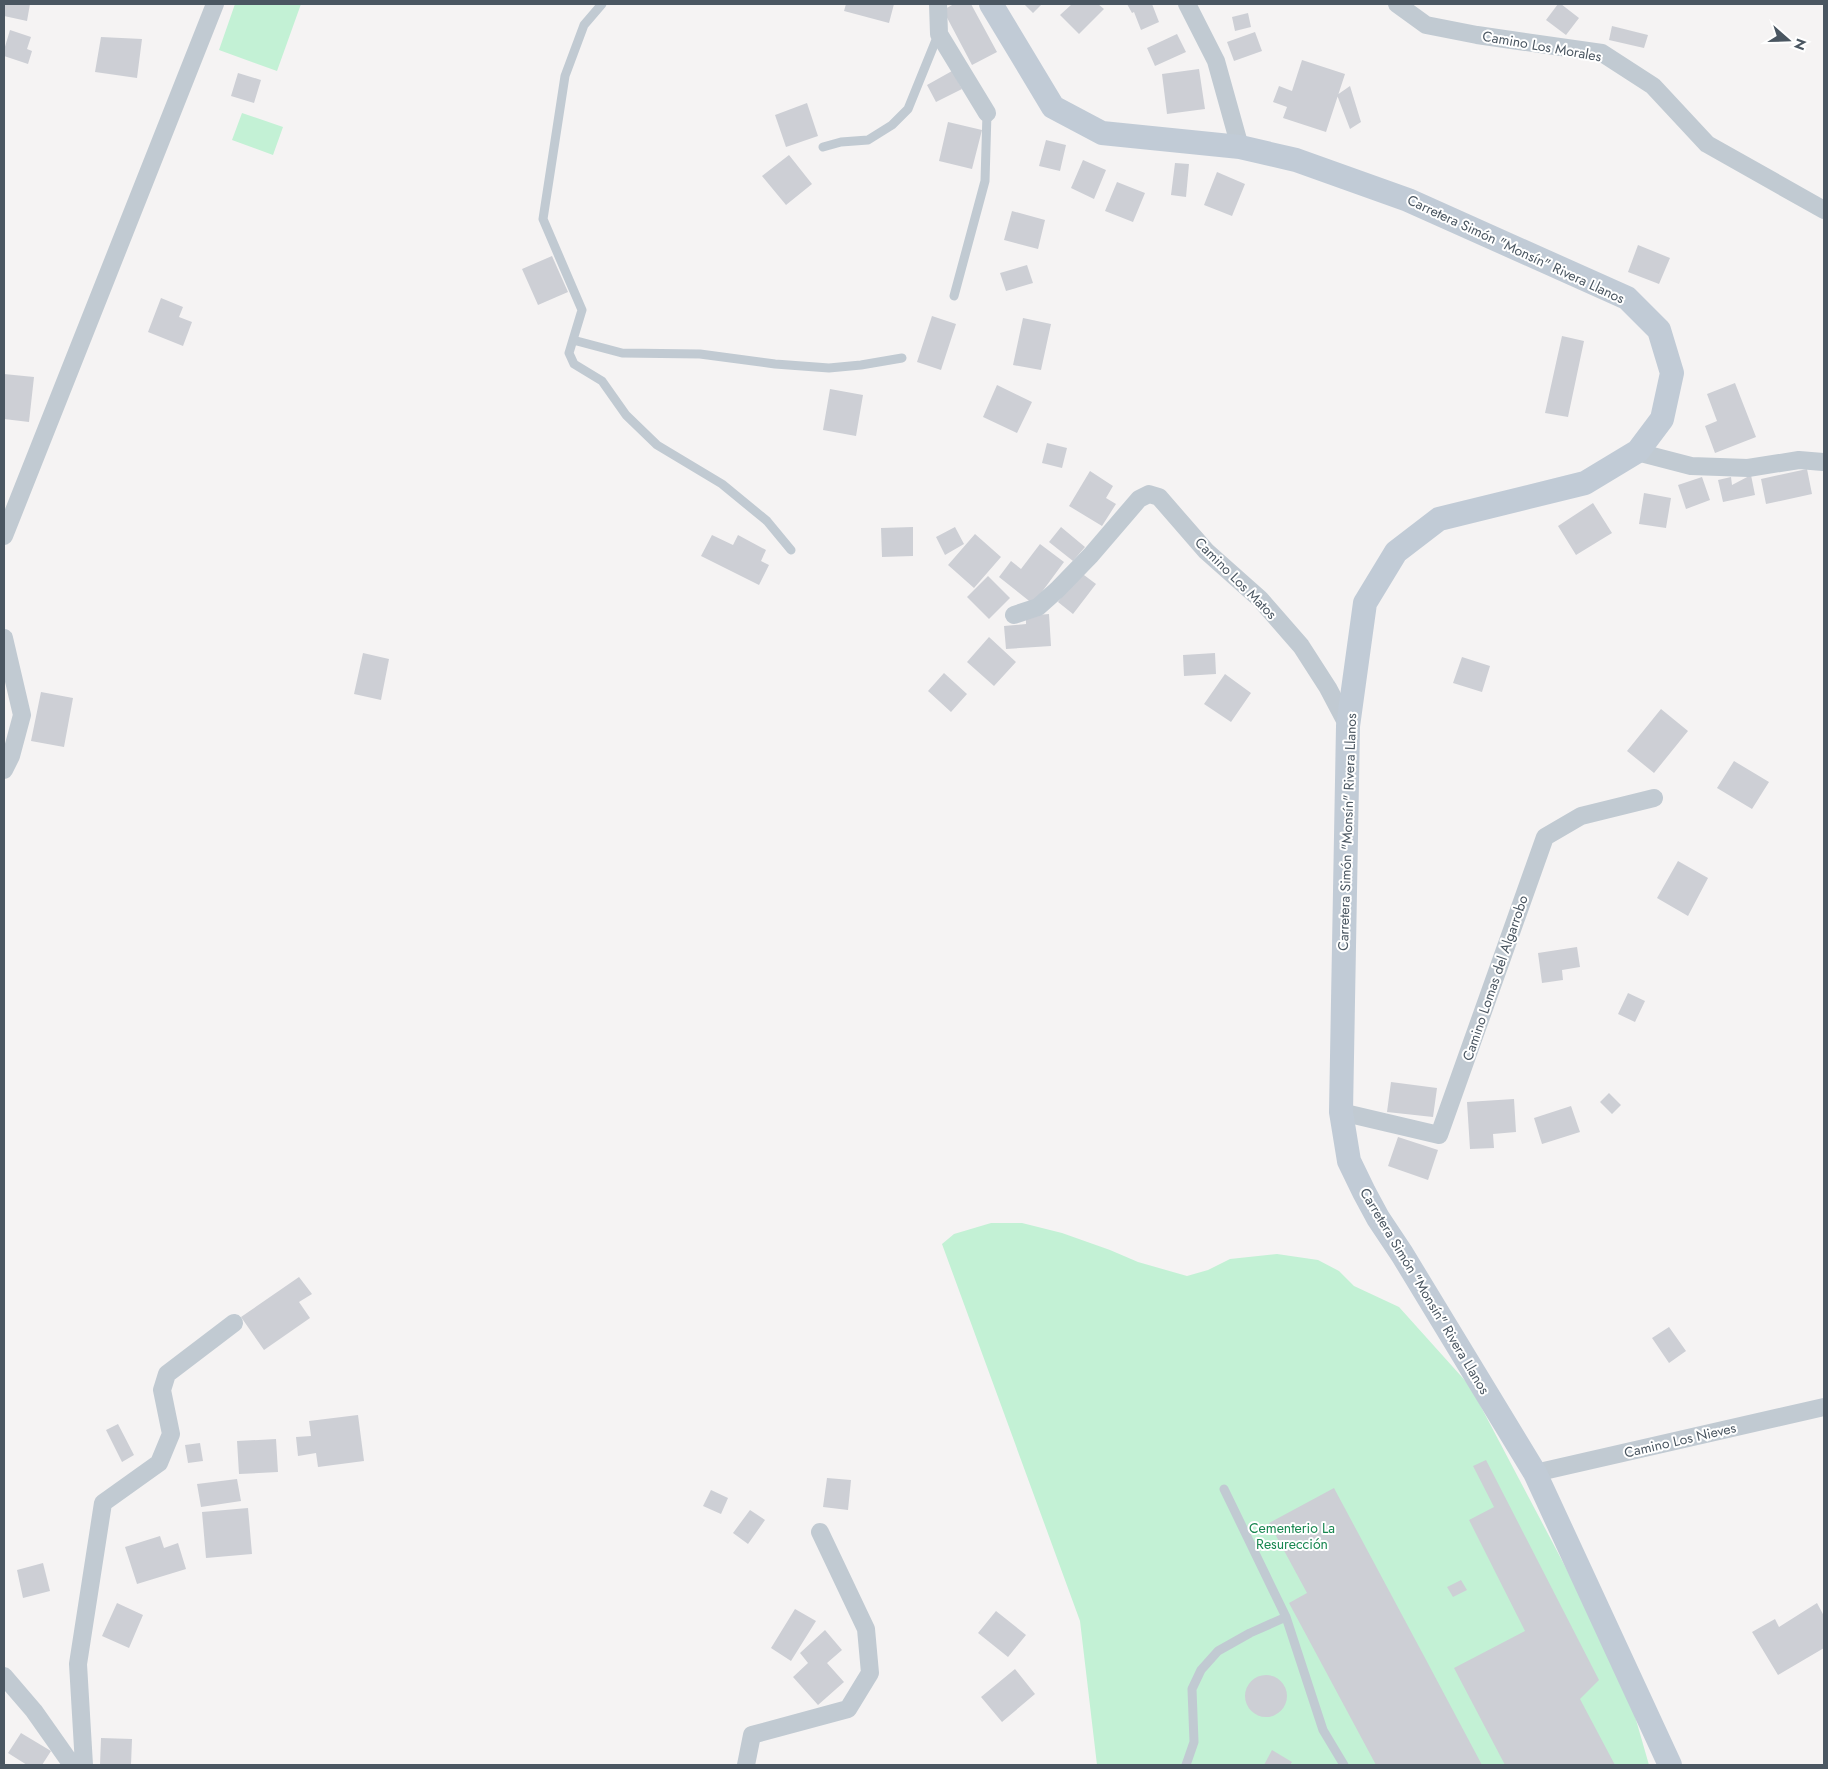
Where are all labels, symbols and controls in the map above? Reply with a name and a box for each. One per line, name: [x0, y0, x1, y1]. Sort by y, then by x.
north arrow: [1763, 15, 1813, 65]
street label: Camino Los Morales: [1481, 26, 1603, 66]
text: N: [1789, 36, 1812, 53]
street label: Carretera Simón "Monsín" Rivera Llanos: [1404, 190, 1628, 308]
street label: Camino Los Matos: [1191, 533, 1282, 624]
street label: Carretera Simón "Monsín" Rivera Llanos: [1333, 713, 1361, 951]
street label: Camino Lomas del Algarrobo: [1457, 892, 1533, 1064]
street label: Carretera Simón "Monsín" Rivera Llanos: [1355, 1184, 1495, 1398]
street label: Camino Los Nieves: [1622, 1417, 1738, 1463]
park label: Cementerio La Resurección: [1249, 1518, 1335, 1554]

